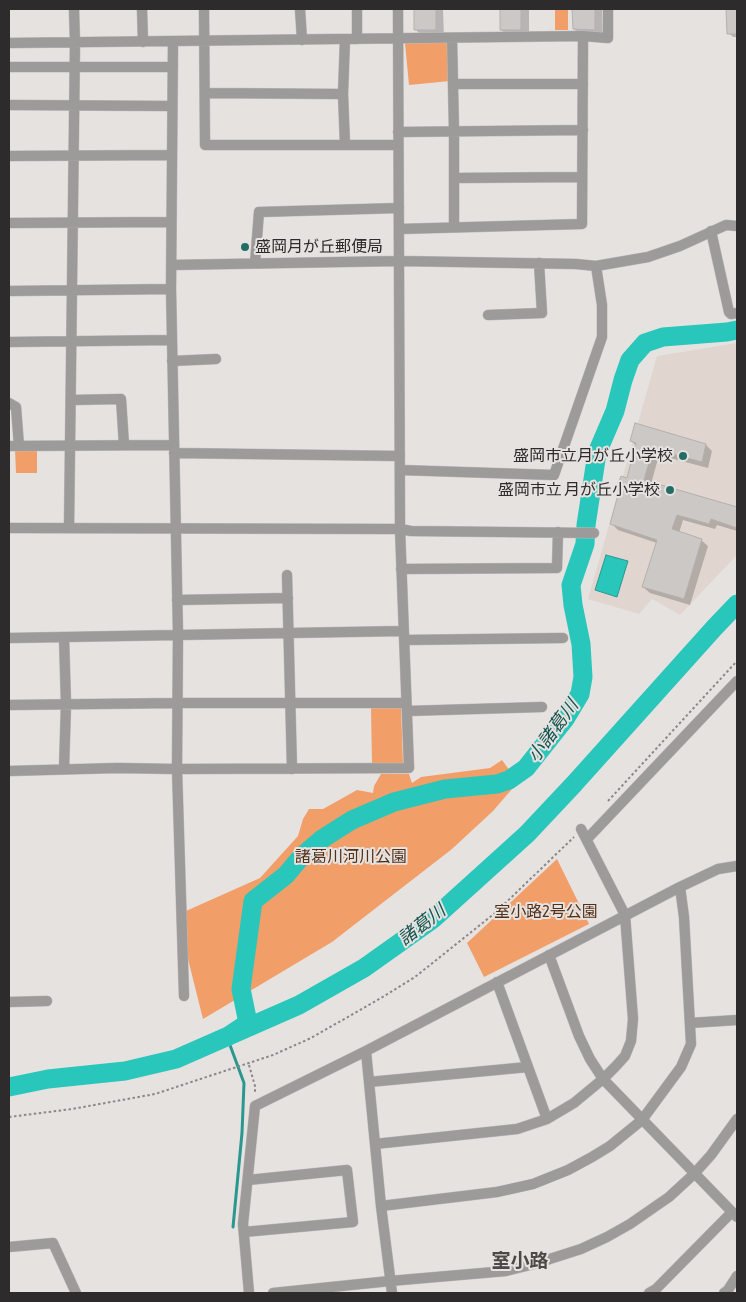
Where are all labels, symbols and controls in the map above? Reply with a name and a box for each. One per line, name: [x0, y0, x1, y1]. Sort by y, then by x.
place label: 盛岡月が丘郵便局: [255, 237, 383, 257]
marker: 盛岡月が丘郵便局: [239, 241, 251, 253]
place label: 盛岡市立月が丘小学校: [513, 446, 673, 466]
marker: 盛岡市立月が丘小学校: [677, 450, 689, 462]
place label: 盛岡市立 月が丘小学校: [498, 480, 660, 500]
marker: 盛岡市立 月が丘小学校: [664, 484, 676, 496]
water label: 小諸葛川: [523, 696, 583, 766]
park label: 諸葛川河川公園: [295, 847, 407, 867]
water label: 諸葛川: [394, 900, 450, 950]
park label: 室小路2号公園: [494, 902, 598, 922]
district label: 室小路: [492, 1250, 548, 1272]

